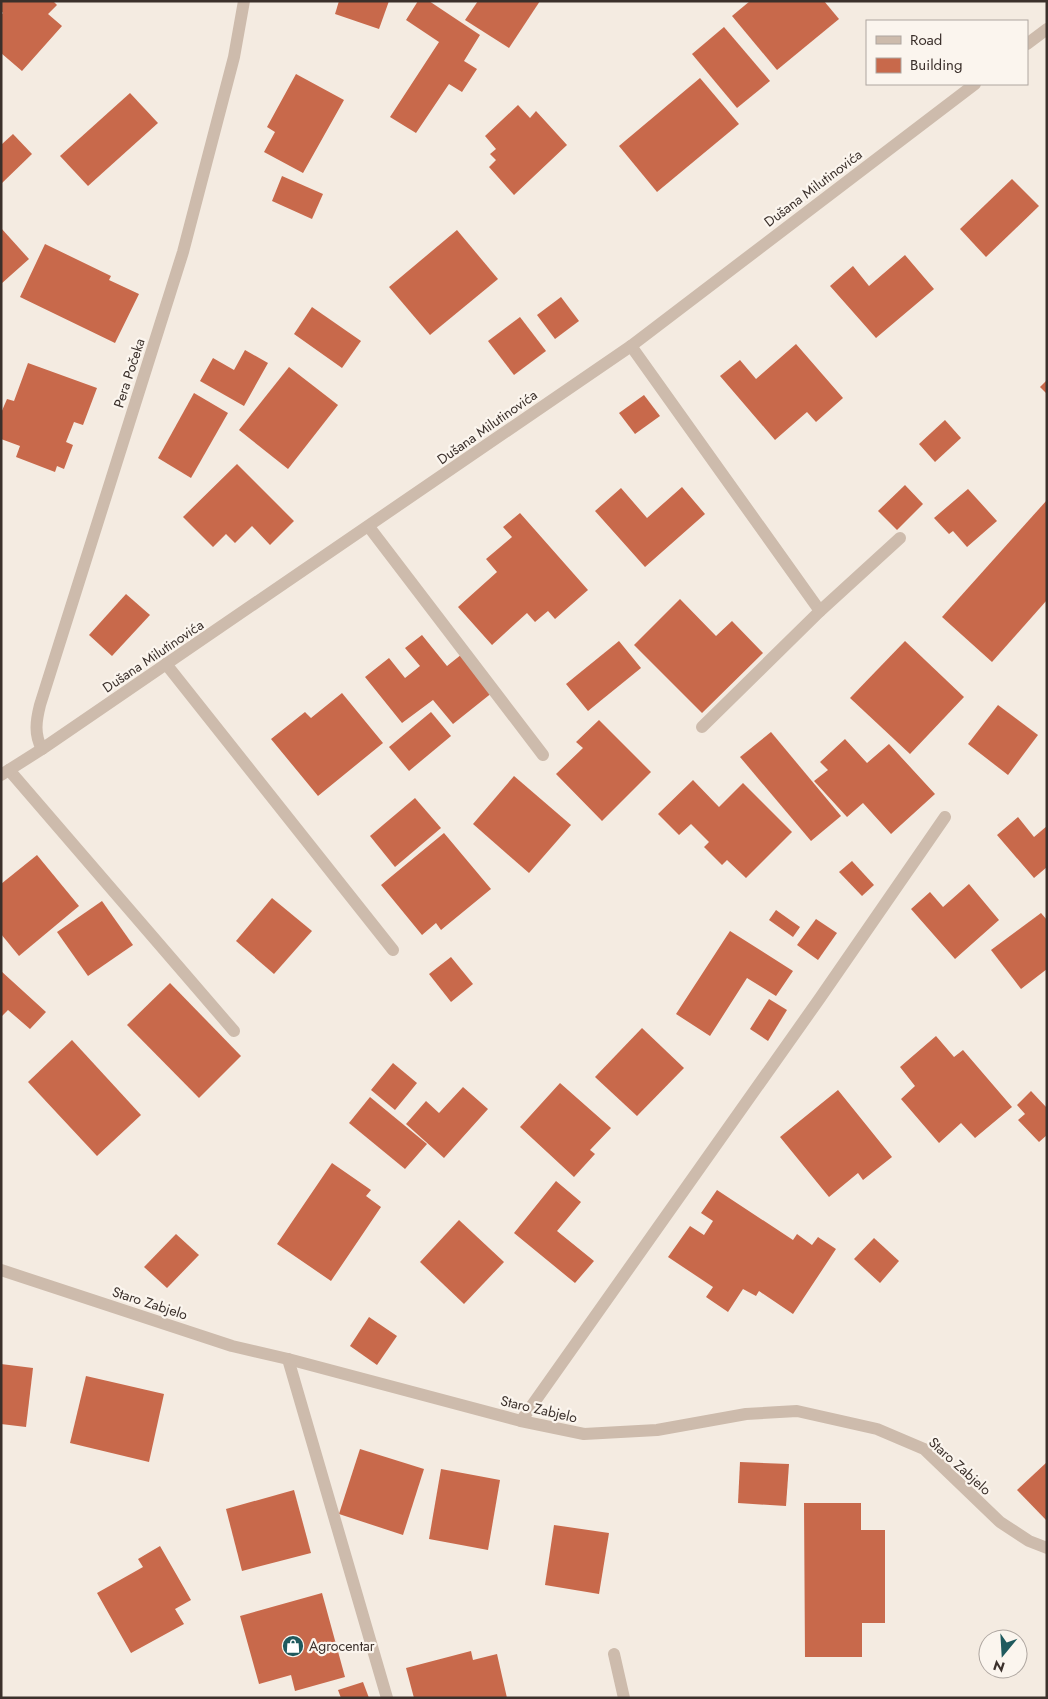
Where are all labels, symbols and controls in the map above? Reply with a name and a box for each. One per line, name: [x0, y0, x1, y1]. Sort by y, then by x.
legend: [866, 20, 1028, 85]
text: Road: [910, 29, 942, 51]
text: Building: [910, 54, 962, 76]
street label: Dušana Milutinovića: [760, 144, 866, 232]
street label: Pera Počeka: [108, 336, 150, 410]
street label: Dušana Milutinovića: [433, 385, 541, 469]
street label: Dušana Milutinovića: [98, 615, 208, 697]
street label: Staro Zabjelo: [110, 1281, 191, 1325]
street label: Staro Zabjelo: [499, 1390, 580, 1428]
street label: Staro Zabjelo: [924, 1432, 996, 1500]
north arrow: [978, 1629, 1028, 1679]
shop icon: Agrocentar: [281, 1634, 305, 1658]
place label: Agrocentar: [309, 1636, 375, 1656]
text: N: [991, 1655, 1007, 1678]

